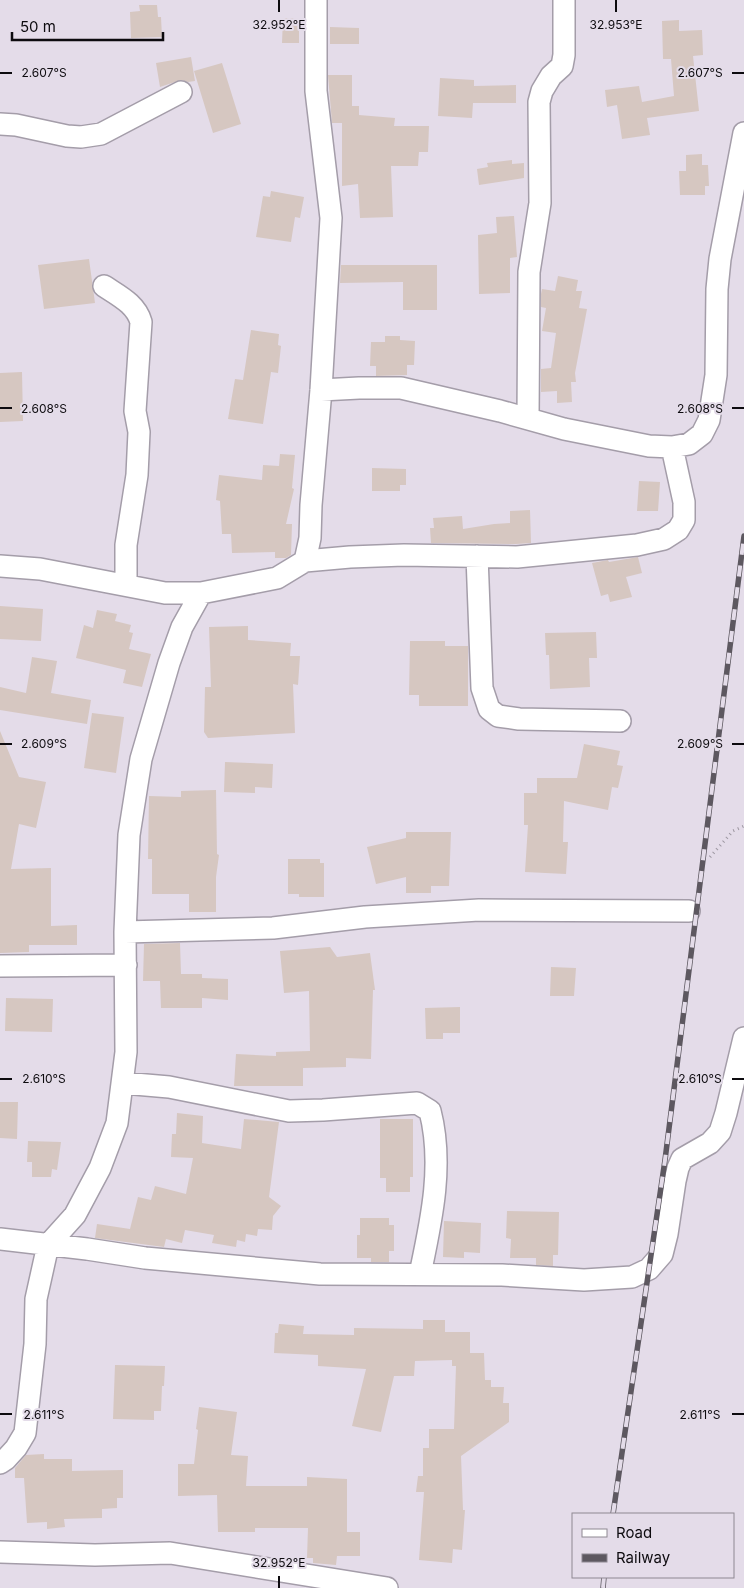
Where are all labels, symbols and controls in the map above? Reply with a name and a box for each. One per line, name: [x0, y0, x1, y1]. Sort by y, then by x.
scale bar: [12, 10, 164, 42]
text: 50 m: [20, 17, 56, 36]
text: 32.952°E: [253, 17, 305, 32]
text: 32.953°E: [590, 17, 642, 32]
text: 2.607°S: [21, 65, 67, 80]
text: 2.607°S: [677, 65, 723, 80]
text: 2.608°S: [21, 401, 67, 416]
text: 2.608°S: [677, 401, 723, 416]
text: 2.609°S: [21, 736, 67, 751]
text: 2.609°S: [677, 736, 723, 751]
text: 2.610°S: [22, 1071, 66, 1086]
text: 2.610°S: [678, 1071, 722, 1086]
text: 2.611°S: [24, 1407, 65, 1422]
text: 2.611°S: [680, 1407, 721, 1422]
legend: [572, 1513, 734, 1578]
text: Road: [616, 1523, 652, 1542]
text: Railway: [616, 1548, 671, 1567]
text: 32.952°E: [253, 1555, 305, 1570]

